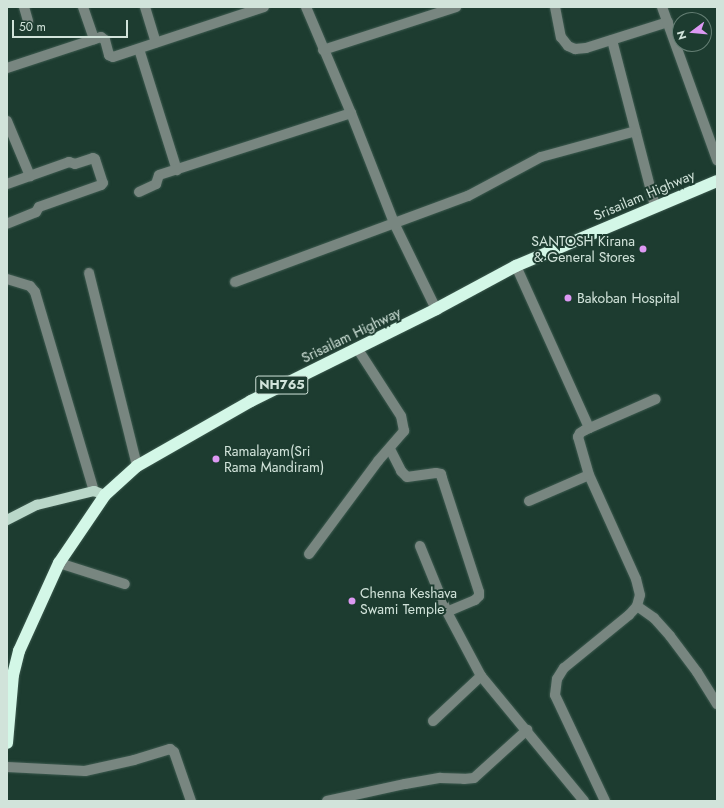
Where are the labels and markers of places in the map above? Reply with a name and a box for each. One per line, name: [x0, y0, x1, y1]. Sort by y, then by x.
place label: SANTOSH Kirana & General Stores: [531, 233, 635, 266]
marker: SANTOSH Kirana & General Stores: [638, 244, 648, 254]
place label: Bakoban Hospital: [577, 290, 680, 306]
marker: Bakoban Hospital: [562, 292, 574, 304]
place label: Ramalayam(Sri Rama Mandiram): [224, 443, 324, 476]
marker: Ramalayam(Sri Rama Mandiram): [211, 454, 221, 464]
place label: Chenna Keshava Swami Temple: [360, 585, 457, 618]
marker: Chenna Keshava Swami Temple: [347, 596, 357, 606]

